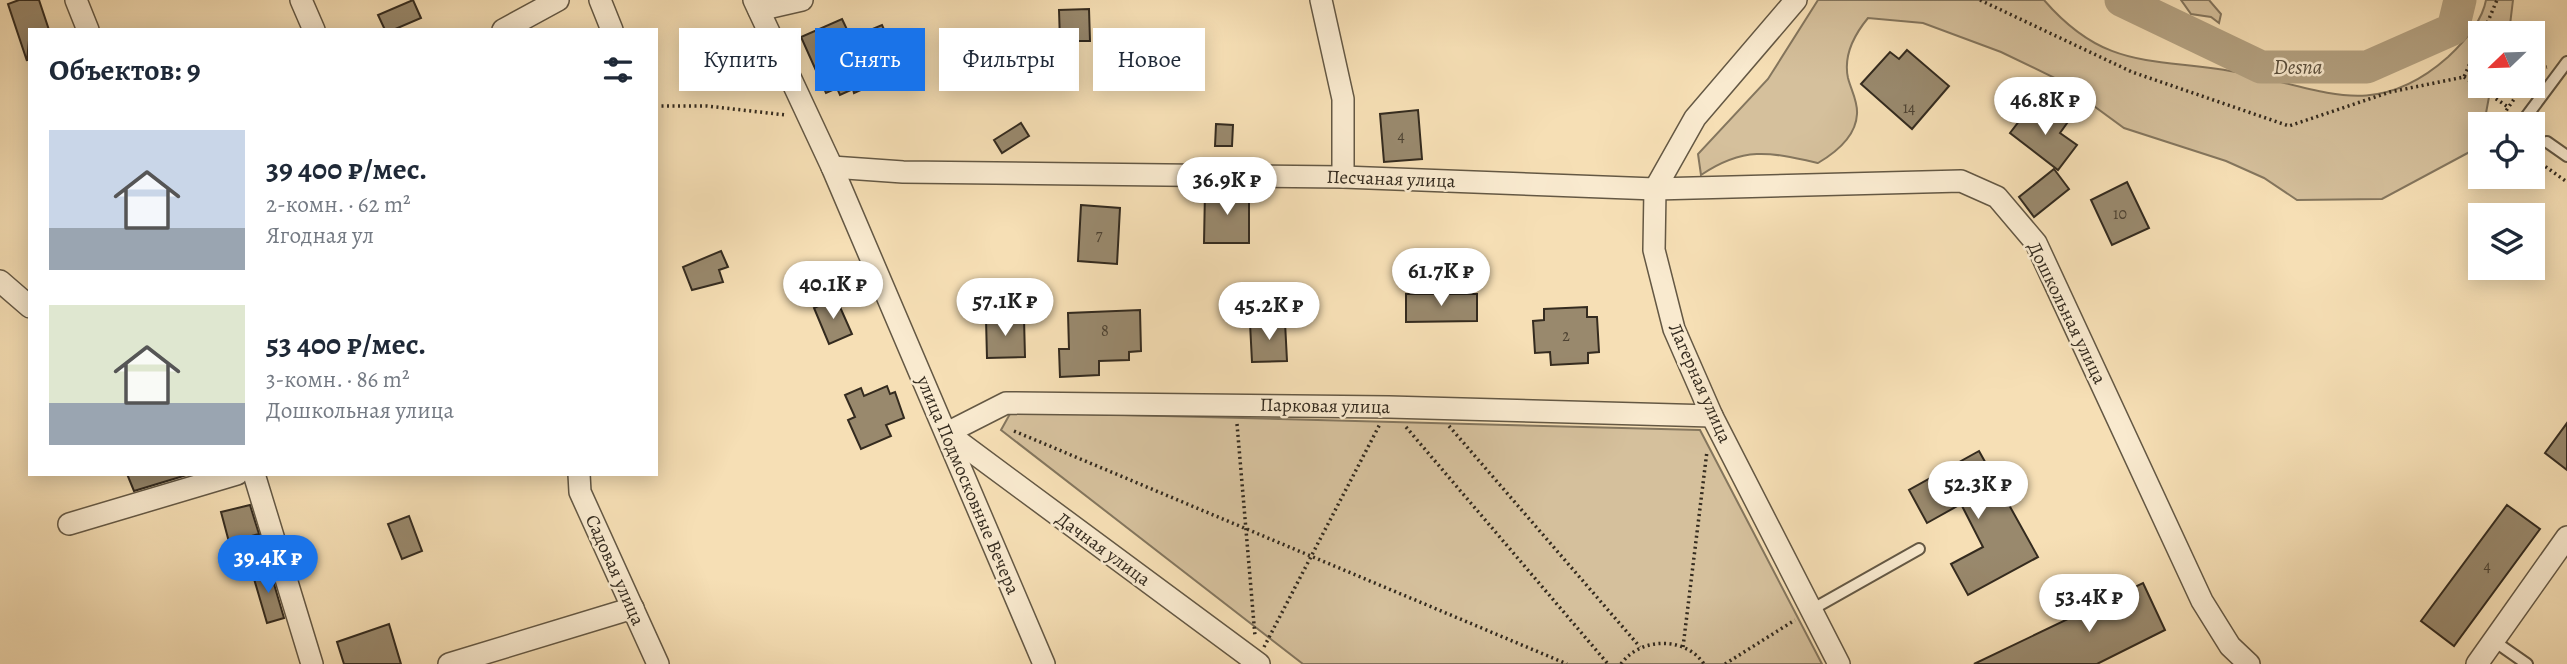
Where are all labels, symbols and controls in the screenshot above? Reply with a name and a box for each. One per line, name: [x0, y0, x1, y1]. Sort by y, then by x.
north arrow: [2468, 21, 2544, 98]
map controls: [2468, 21, 2545, 280]
chip: Купить: [679, 28, 801, 91]
chip: Снять: [815, 28, 925, 91]
chip: Фильтры: [939, 28, 1079, 91]
chip: Новое: [1093, 28, 1205, 91]
text: Объектов: 9: [49, 50, 201, 90]
icon: filters: [599, 51, 637, 89]
water label: Desna: [2274, 53, 2323, 81]
pin: 46.8K ₽: [1980, 78, 2110, 137]
text: 46.8K ₽: [2010, 84, 2080, 115]
house number: 14: [1903, 97, 1915, 119]
button: locate: [2468, 112, 2545, 189]
house number: 4: [1397, 125, 1405, 147]
text: 39 400 ₽/мес.: [266, 149, 427, 189]
icon: home: [105, 158, 189, 242]
pin: 36.9K ₽: [1162, 158, 1292, 217]
text: 36.9K ₽: [1193, 164, 1261, 195]
street label: Песчаная улица: [1326, 164, 1456, 194]
text: 2-комн. · 62 m²: [266, 189, 411, 220]
house number: 10: [2113, 203, 2127, 225]
button: layers: [2468, 203, 2545, 280]
text: Ягодная ул: [266, 220, 374, 251]
house number: 7: [1096, 224, 1103, 246]
street label: Дошкольная улица: [2021, 237, 2113, 389]
pin: 61.7K ₽: [1376, 248, 1506, 308]
text: 61.7K ₽: [1408, 255, 1474, 286]
pin: 40.1K ₽: [768, 262, 898, 321]
text: 40.1K ₽: [799, 268, 867, 299]
pin: 57.1K ₽: [940, 278, 1070, 338]
pin: 45.2K ₽: [1204, 282, 1334, 342]
text: 57.1K ₽: [973, 285, 1038, 316]
text: 45.2K ₽: [1235, 289, 1303, 320]
street label: Лагерная улица: [1662, 319, 1738, 447]
house number: 8: [1101, 320, 1109, 342]
text: 53 400 ₽/мес.: [266, 324, 426, 364]
house number: 2: [1562, 325, 1570, 347]
icon: home: [105, 333, 189, 417]
text: 3-комн. · 86 m²: [266, 364, 409, 395]
street label: улица Подмосковные Вечера: [910, 371, 1026, 599]
street label: Парковая улица: [1260, 392, 1391, 420]
text: Дошкольная улица: [266, 395, 454, 426]
pin: 52.3K ₽: [1913, 462, 2043, 521]
text: 52.3K ₽: [1944, 468, 2012, 499]
street label: Дачная улица: [1050, 506, 1156, 592]
street label: Садовая улица: [579, 510, 651, 630]
pin: 39.4K ₽: [203, 536, 333, 595]
text: 39.4K ₽: [234, 542, 302, 573]
house number: 4: [2483, 555, 2491, 577]
pin: 53.4K ₽: [2024, 574, 2154, 634]
text: 53.4K ₽: [2055, 581, 2123, 612]

